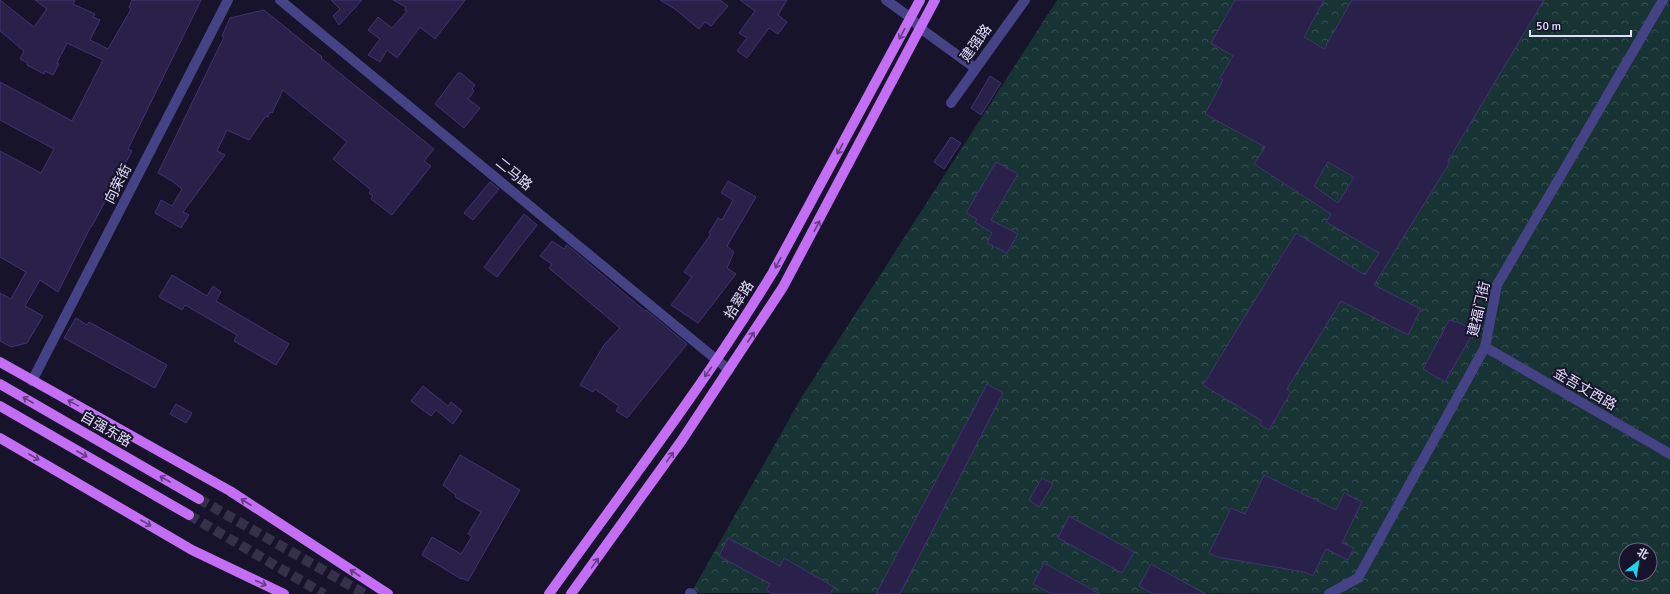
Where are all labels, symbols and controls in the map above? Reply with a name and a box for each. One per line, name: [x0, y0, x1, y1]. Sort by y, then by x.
scale bar: [1530, 12, 1631, 38]
text: 50 m: [1536, 19, 1561, 34]
street label: 建强路: [957, 21, 995, 65]
one-way arrow: [897, 28, 905, 40]
one-way arrow: [836, 143, 843, 155]
street label: 二马路: [492, 154, 536, 194]
street label: 向荣街: [101, 161, 135, 207]
one-way arrow: [813, 220, 821, 232]
one-way arrow: [774, 257, 782, 269]
street label: 拾翠路: [721, 278, 757, 322]
street label: 建福门街: [1464, 280, 1494, 338]
one-way arrow: [746, 332, 755, 343]
street label: 金吾丈西路: [1550, 364, 1620, 414]
one-way arrow: [704, 367, 712, 378]
one-way arrow: [22, 396, 34, 404]
one-way arrow: [67, 399, 79, 407]
street label: 自强东路: [78, 408, 134, 450]
one-way arrow: [76, 450, 88, 458]
one-way arrow: [666, 452, 674, 463]
one-way arrow: [28, 454, 40, 462]
one-way arrow: [159, 475, 171, 483]
one-way arrow: [240, 498, 252, 506]
one-way arrow: [140, 520, 152, 528]
north arrow: [1618, 542, 1658, 582]
text: 北: [1635, 545, 1651, 562]
one-way arrow: [590, 557, 599, 568]
one-way arrow: [350, 569, 361, 577]
one-way arrow: [255, 580, 267, 587]

